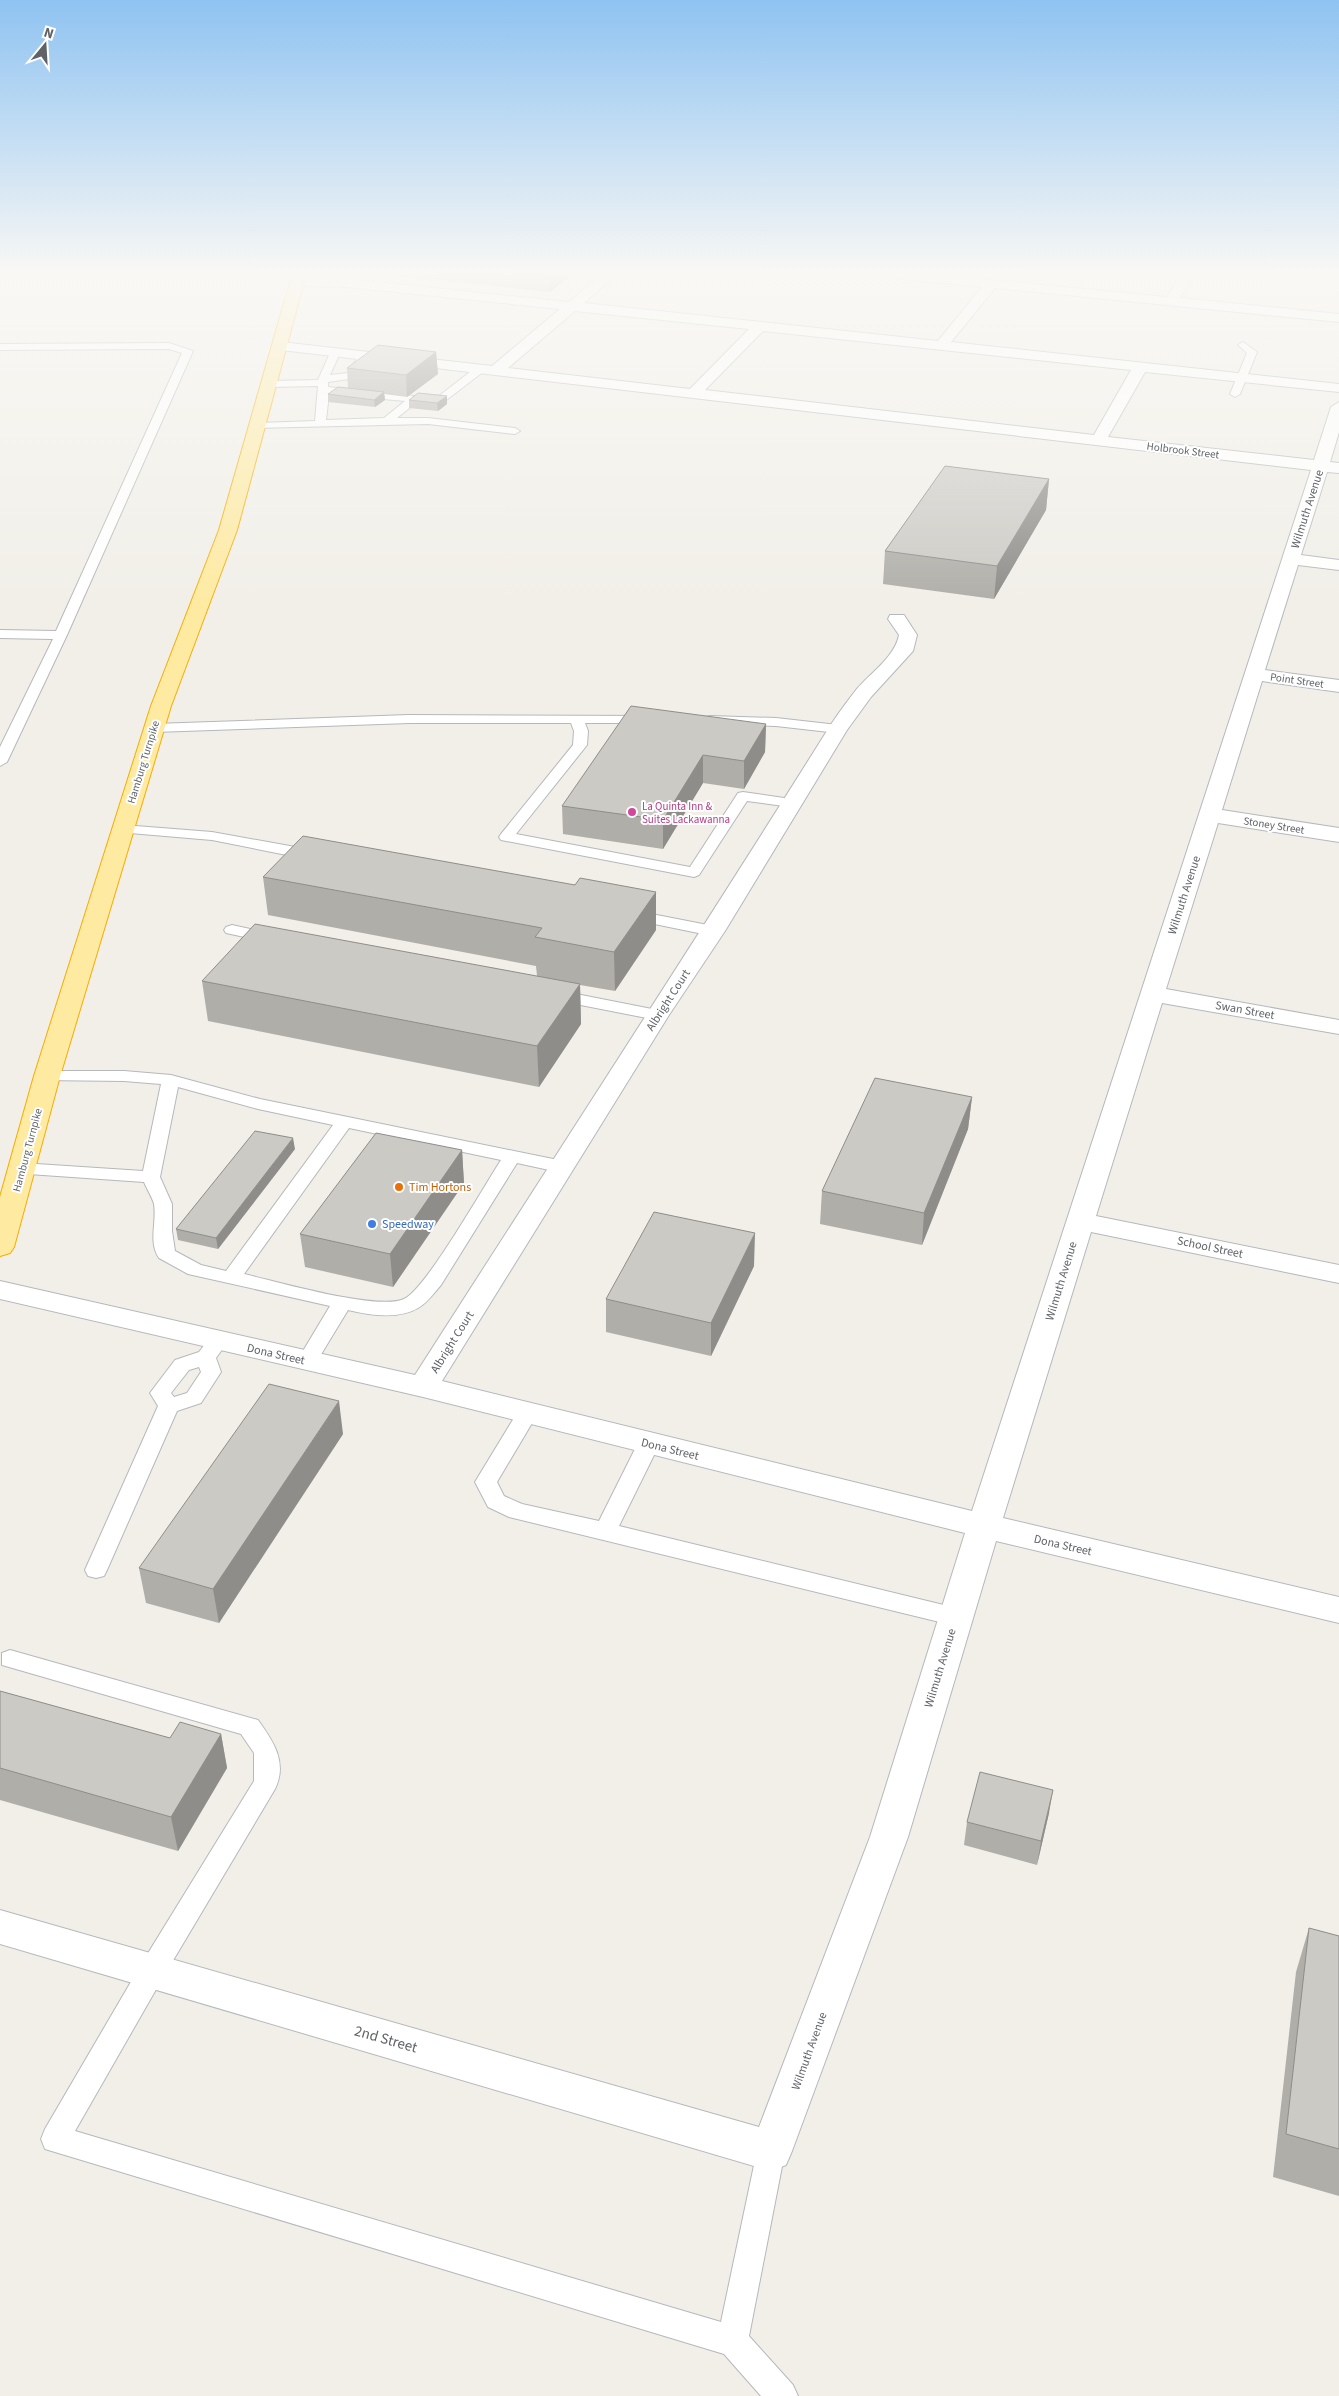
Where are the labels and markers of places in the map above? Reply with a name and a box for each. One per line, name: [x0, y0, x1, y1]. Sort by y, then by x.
place label: La Quinta Inn & Suites Lackawanna: [642, 799, 730, 827]
marker: La Quinta Inn & Suites Lackawanna: [626, 806, 638, 818]
place label: Tim Hortons: [409, 1179, 471, 1196]
marker: Tim Hortons: [393, 1181, 405, 1193]
place label: Speedway: [382, 1216, 434, 1233]
marker: Speedway: [366, 1218, 378, 1230]

